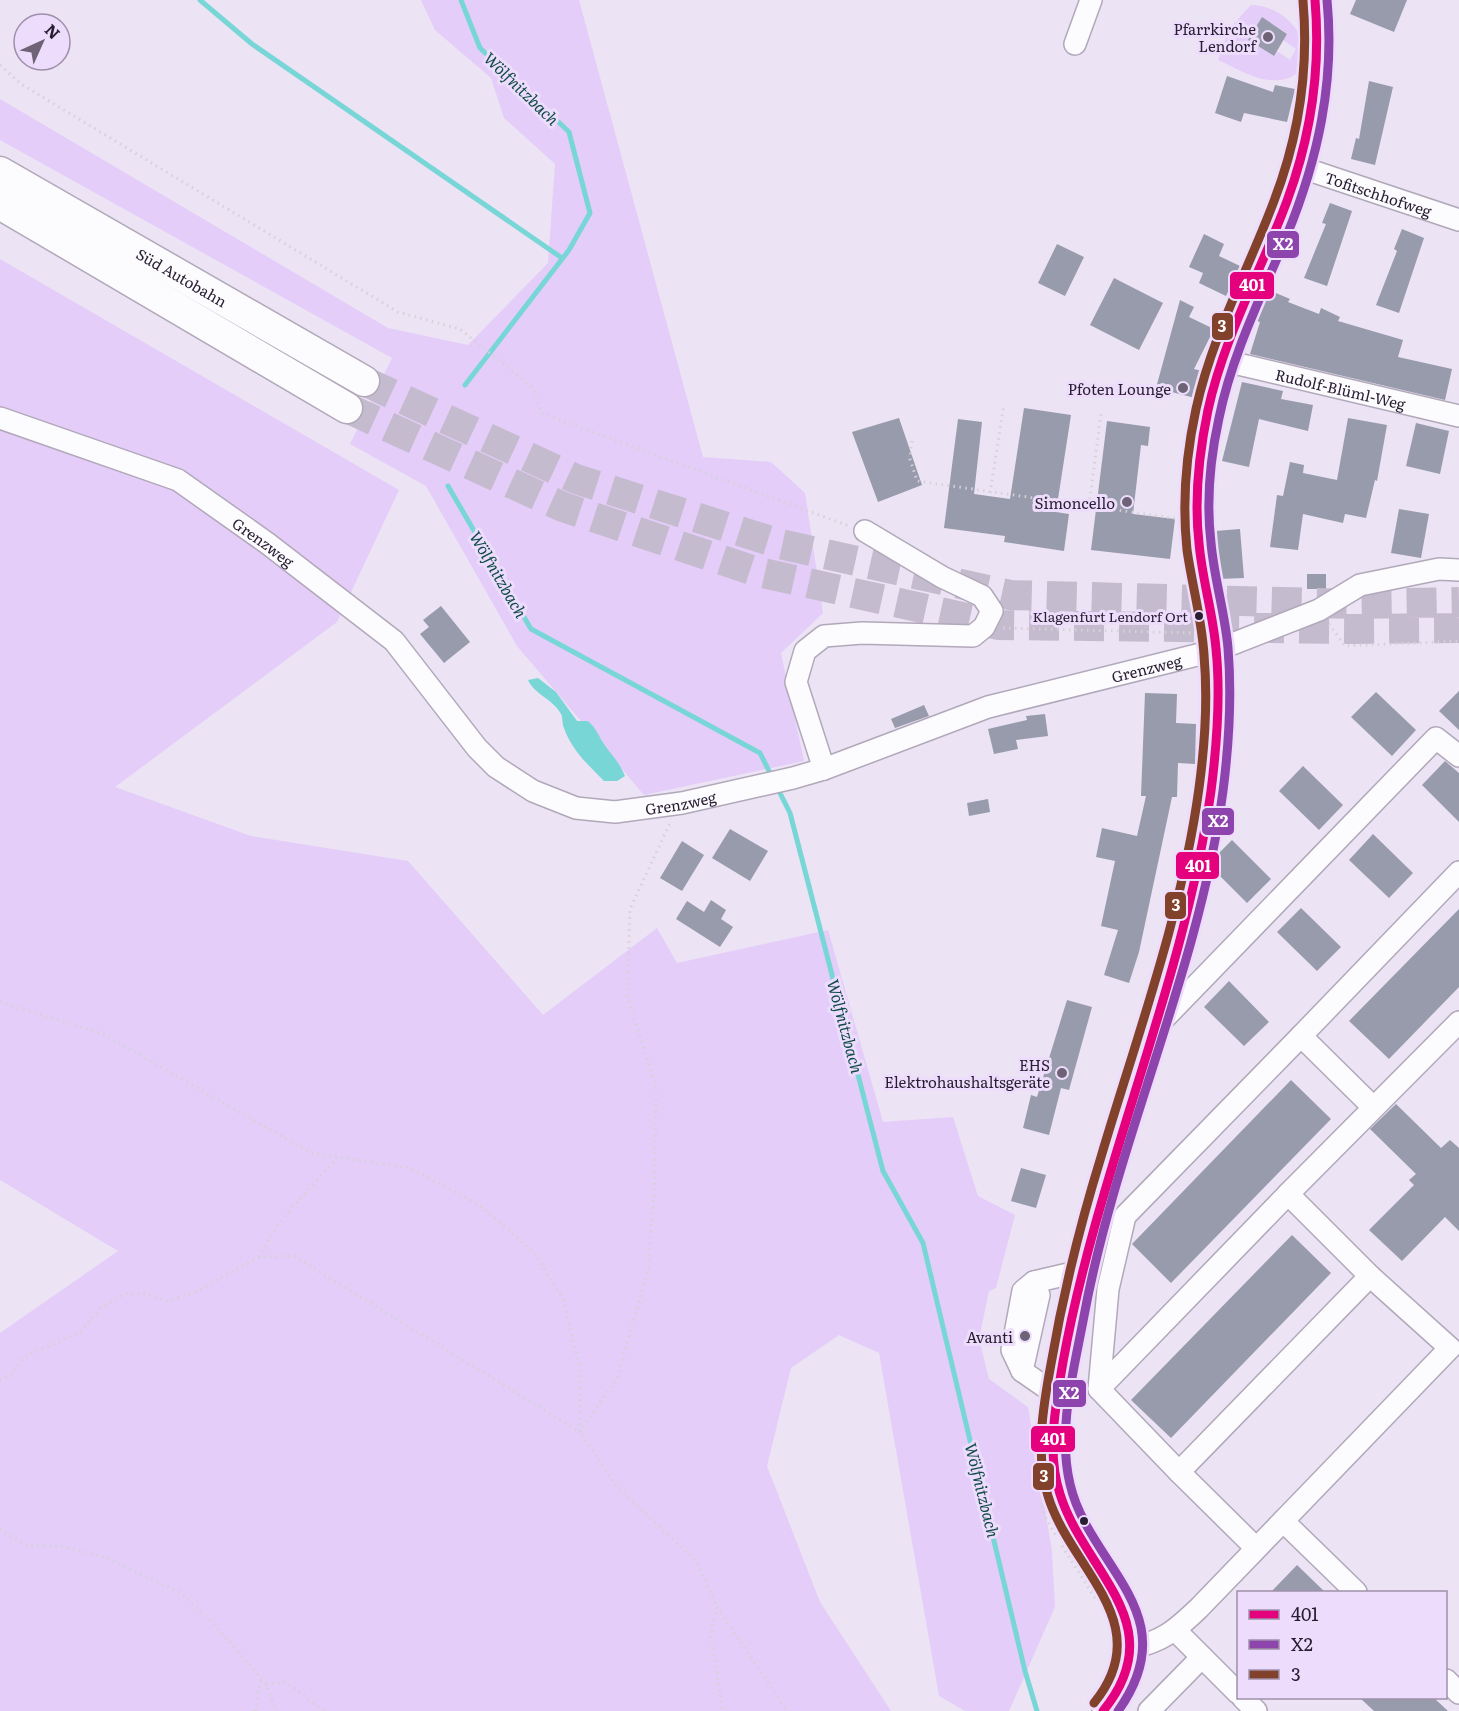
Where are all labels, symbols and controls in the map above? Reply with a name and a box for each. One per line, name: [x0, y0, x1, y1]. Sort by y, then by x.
north arrow: [12, 12, 72, 72]
text: N: [40, 17, 67, 44]
place label: Pfarrkirche Lendorf: [1173, 17, 1257, 57]
marker: Pfarrkirche Lendorf: [1261, 30, 1275, 44]
water label: Wölfnitzbach: [479, 46, 566, 131]
street label: Tofitschhofweg: [1322, 165, 1436, 222]
line badge: X2: [1266, 230, 1300, 259]
text: X2: [1273, 231, 1294, 255]
street label: Süd Autobahn: [132, 241, 232, 312]
line badge: 401: [1229, 271, 1275, 300]
text: 401: [1239, 272, 1265, 296]
line badge: 3: [1211, 312, 1234, 341]
text: 3: [1218, 313, 1227, 337]
street label: Rudolf-Blüml-Weg: [1273, 362, 1409, 415]
place label: Pfoten Lounge: [1068, 377, 1171, 400]
marker: Pfoten Lounge: [1176, 381, 1190, 395]
place label: Simoncello: [1034, 491, 1115, 514]
marker: Simoncello: [1120, 495, 1134, 509]
street label: Grenzweg: [228, 511, 300, 572]
water label: Wölfnitzbach: [464, 526, 534, 622]
place label: Klagenfurt Lendorf Ort: [1032, 606, 1188, 626]
marker: Klagenfurt Lendorf Ort: [1193, 610, 1205, 622]
street label: Grenzweg: [1109, 648, 1185, 687]
street label: Grenzweg: [643, 784, 719, 819]
line badge: X2: [1201, 807, 1235, 836]
text: X2: [1208, 808, 1229, 832]
line badge: 401: [1175, 851, 1220, 880]
text: 401: [1185, 853, 1211, 877]
line badge: 3: [1164, 891, 1187, 920]
text: 3: [1172, 892, 1181, 916]
water label: Wölfnitzbach: [822, 976, 870, 1076]
place label: EHS Elektrohaushaltsgeräte: [884, 1053, 1050, 1093]
marker: EHS Elektrohaushaltsgeräte: [1055, 1066, 1069, 1080]
place label: Avanti: [966, 1325, 1013, 1348]
marker: Avanti: [1018, 1329, 1032, 1343]
line badge: X2: [1052, 1379, 1087, 1408]
text: X2: [1059, 1380, 1080, 1404]
line badge: 401: [1030, 1425, 1076, 1453]
text: 401: [1040, 1426, 1066, 1450]
water label: Wölfnitzbach: [960, 1440, 1006, 1540]
line badge: 3: [1032, 1462, 1055, 1491]
text: 3: [1040, 1463, 1049, 1487]
unlabelled marker: [1078, 1515, 1090, 1527]
legend: [1237, 1591, 1447, 1699]
text: 401: [1291, 1600, 1319, 1627]
text: X2: [1291, 1630, 1313, 1657]
text: 3: [1291, 1660, 1301, 1687]

